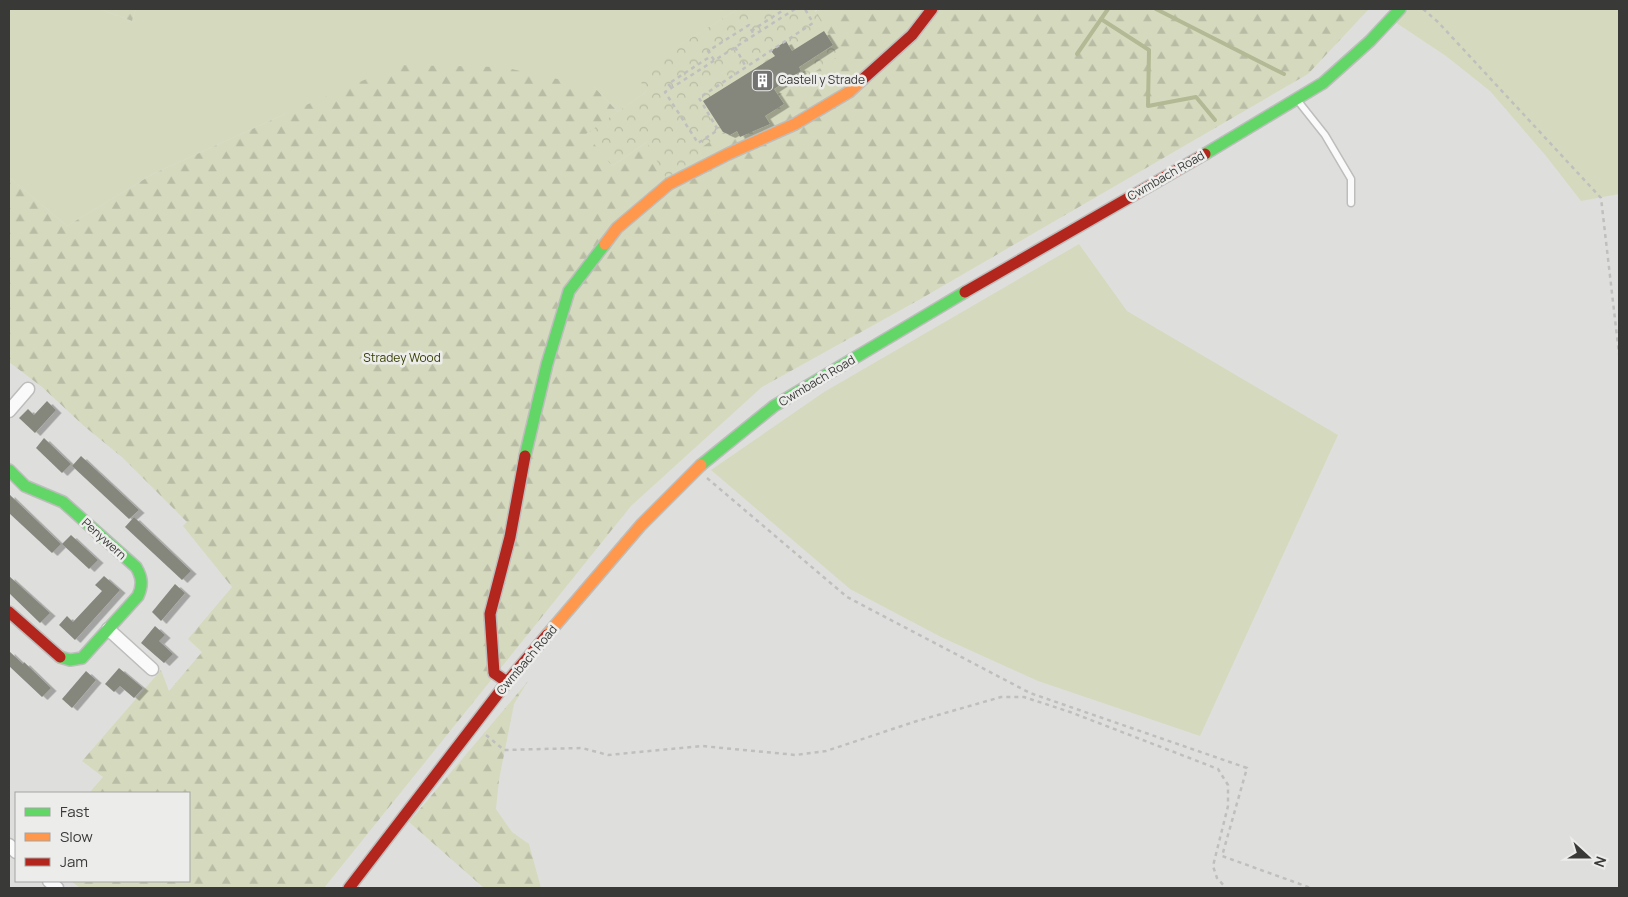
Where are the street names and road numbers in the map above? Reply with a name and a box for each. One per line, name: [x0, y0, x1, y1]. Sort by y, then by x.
street label: Cwmbach Road: [1124, 147, 1207, 205]
street label: Cwmbach Road: [775, 351, 858, 410]
street label: Penywern: [78, 514, 130, 563]
street label: Cwmbach Road: [492, 621, 561, 698]

